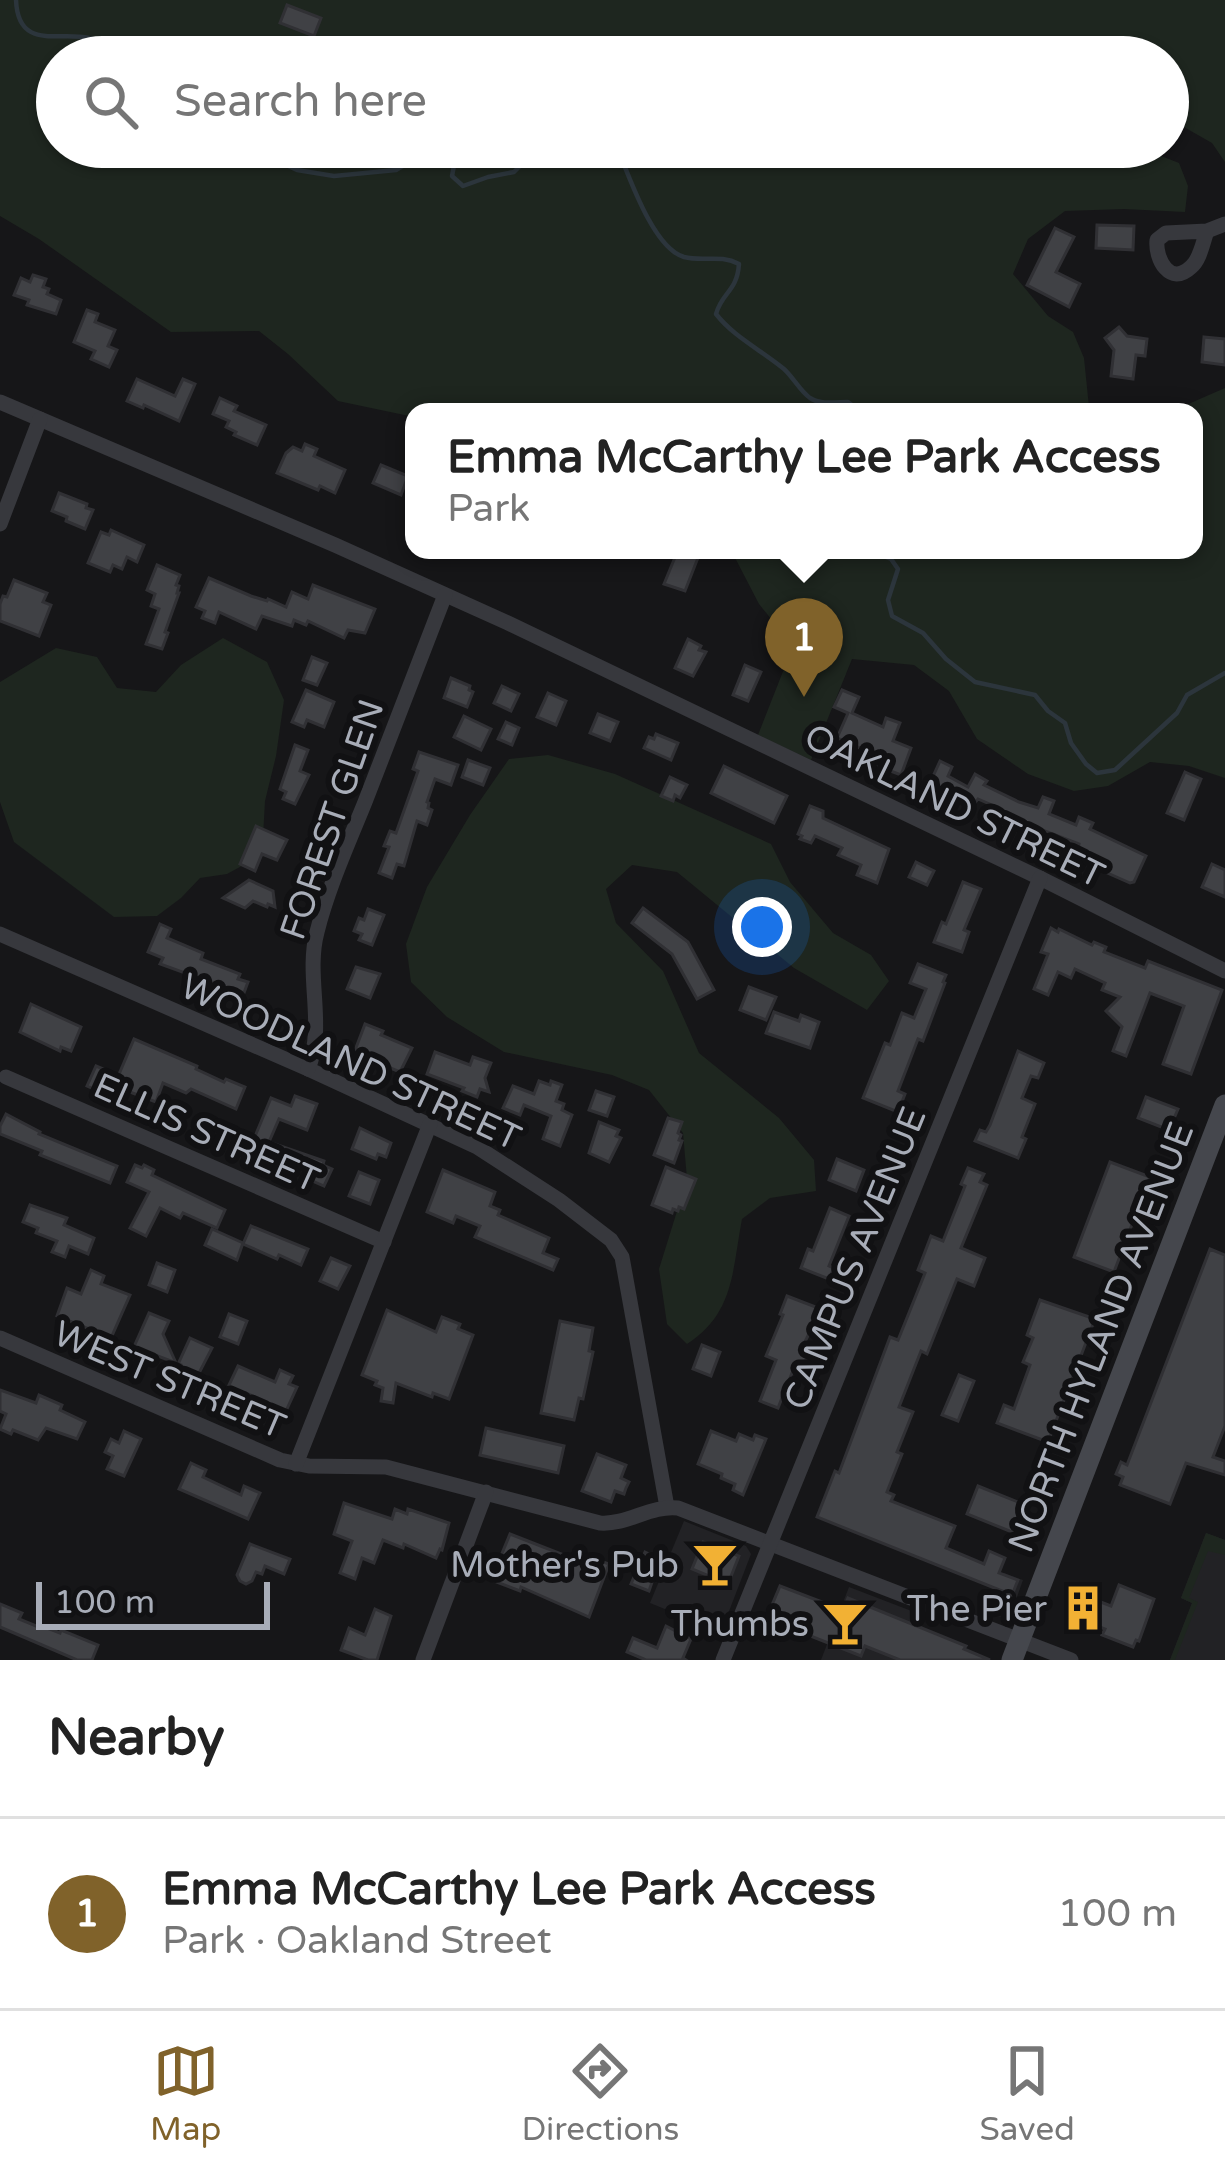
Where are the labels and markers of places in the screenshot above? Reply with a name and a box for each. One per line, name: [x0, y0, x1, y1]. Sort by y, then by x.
pin: 1: [765, 598, 843, 697]
bar icon: Mother's Pub: [690, 1539, 740, 1589]
place label: Mother's Pub: [450, 1544, 679, 1587]
building icon: The Pier: [1058, 1583, 1108, 1633]
place label: The Pier: [907, 1588, 1047, 1631]
bar icon: Thumbs: [820, 1598, 870, 1648]
place label: Thumbs: [671, 1603, 809, 1646]

